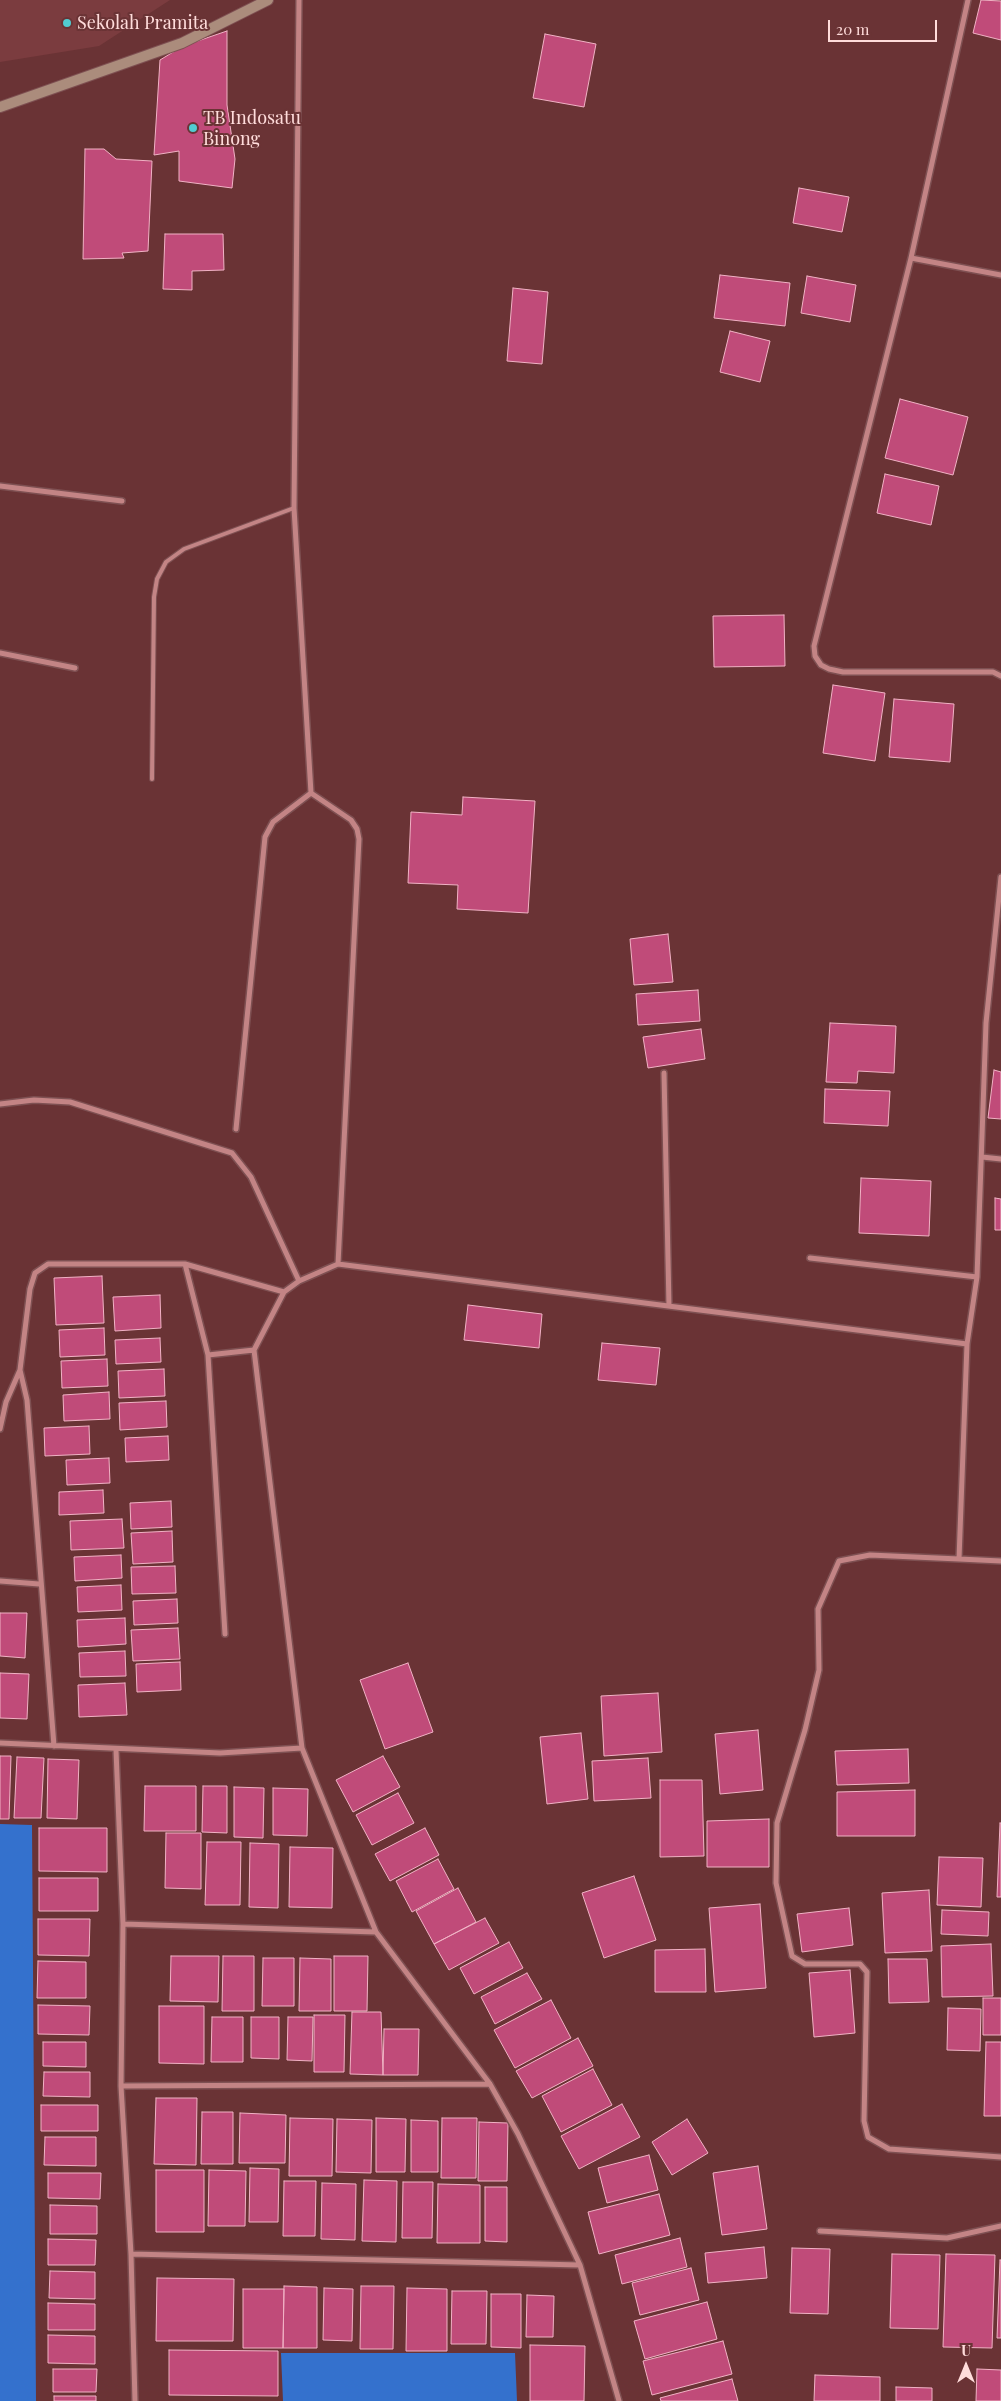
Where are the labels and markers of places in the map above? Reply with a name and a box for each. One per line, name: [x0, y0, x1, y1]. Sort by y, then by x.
place label: Sekolah Pramita: [77, 12, 208, 34]
marker: Sekolah Pramita: [61, 17, 73, 29]
place label: TB Indosatu Binong: [203, 107, 301, 150]
marker: TB Indosatu Binong: [187, 122, 199, 134]

